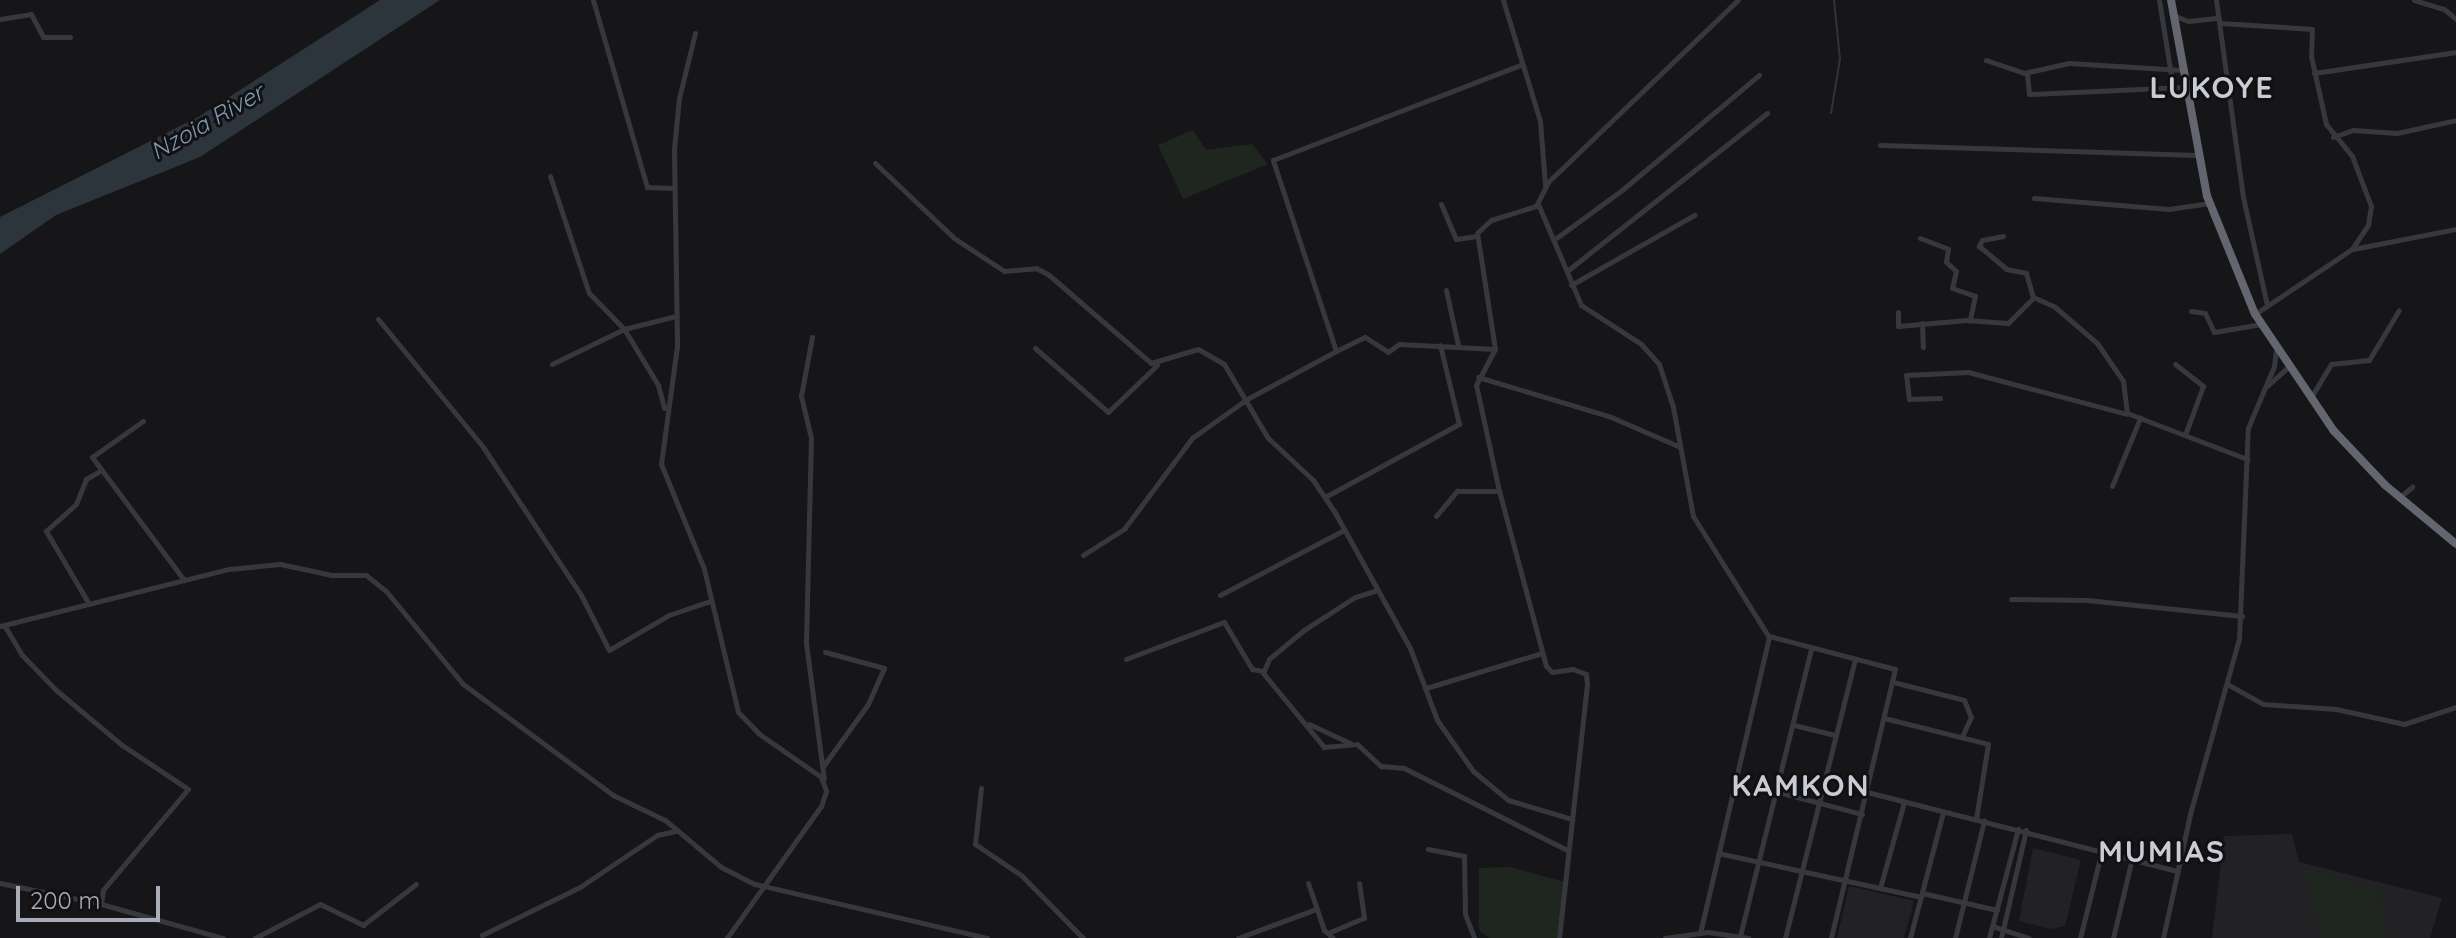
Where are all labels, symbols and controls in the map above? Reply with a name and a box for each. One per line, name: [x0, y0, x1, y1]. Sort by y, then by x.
district label: LUKOYE: [2149, 69, 2275, 105]
water label: Nzoia River: [145, 78, 269, 166]
district label: KAMKON: [1732, 767, 1870, 803]
district label: MUMIAS: [2098, 833, 2226, 869]
scale bar: [20, 870, 164, 920]
text: 200 m: [30, 885, 100, 915]

